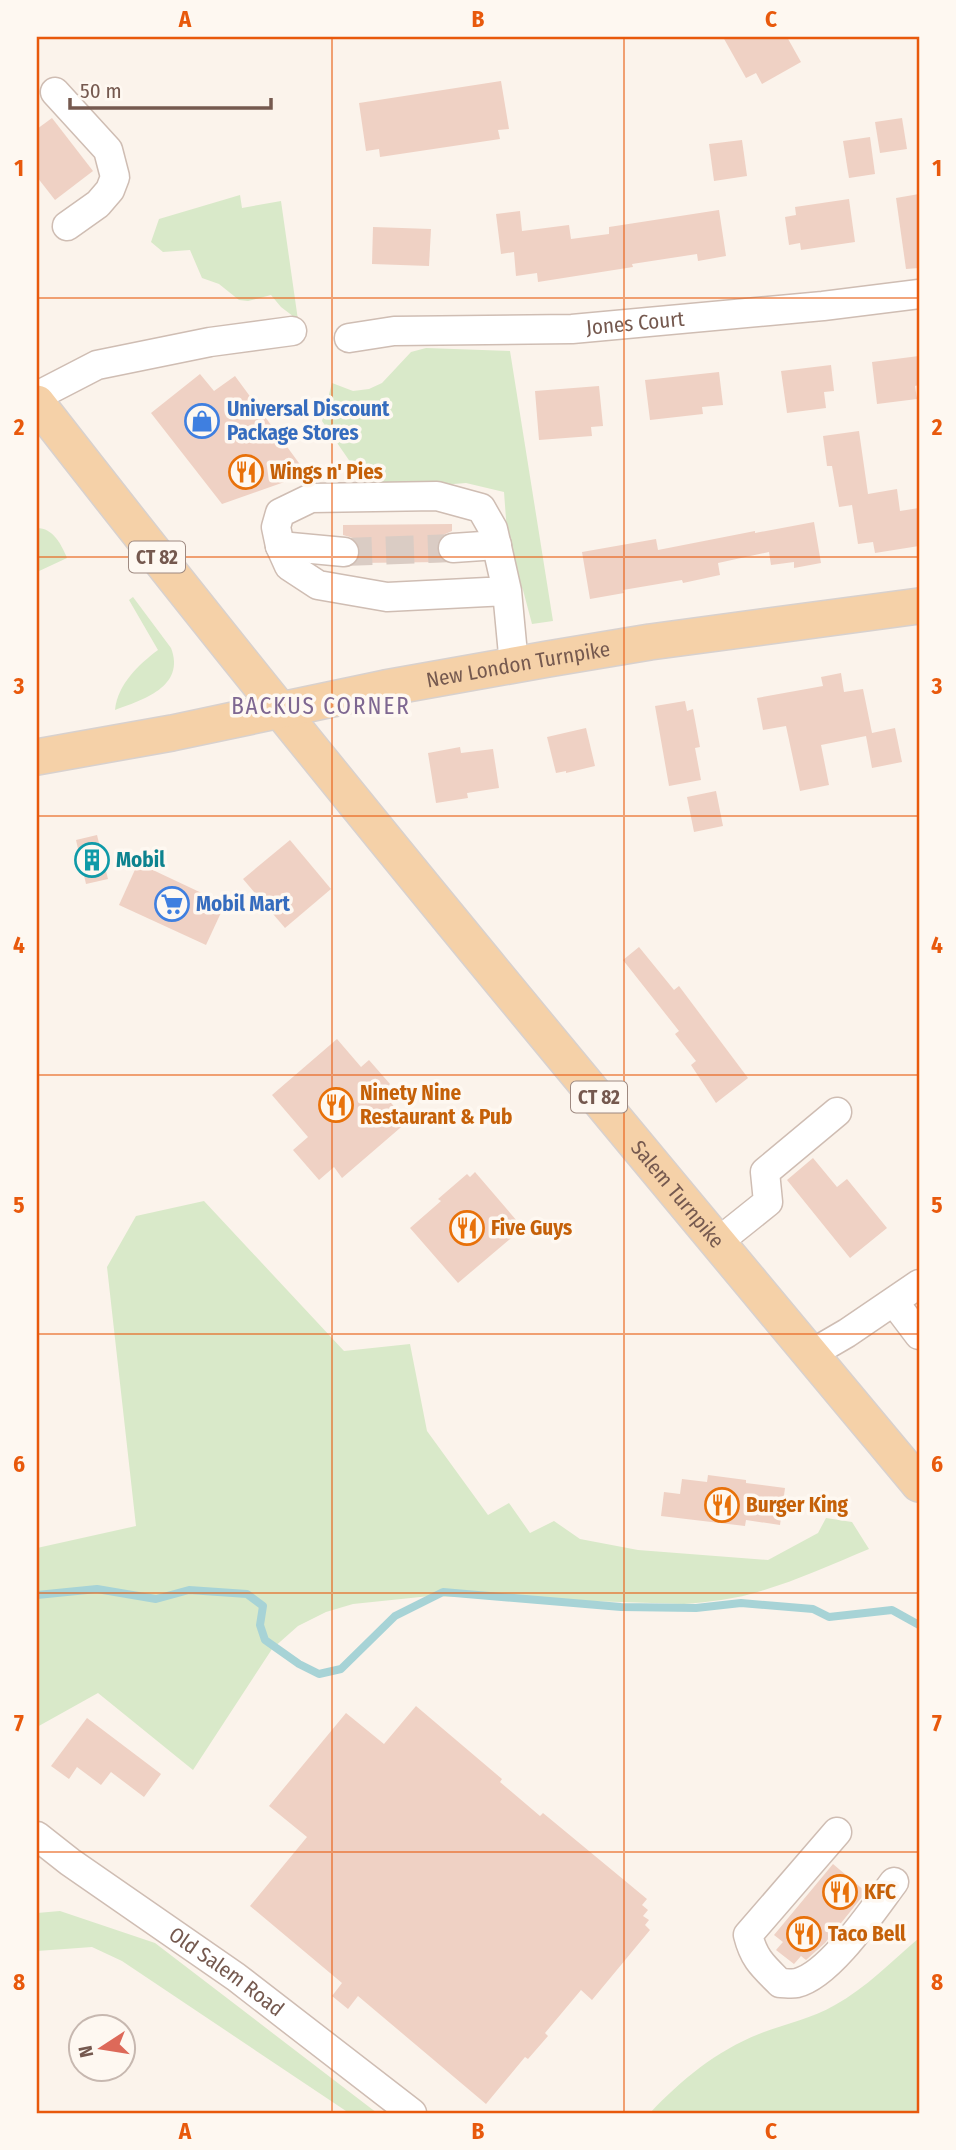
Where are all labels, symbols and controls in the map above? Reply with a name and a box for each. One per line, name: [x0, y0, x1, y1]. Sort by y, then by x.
text: A: [178, 5, 192, 33]
text: B: [472, 5, 485, 33]
text: C: [765, 5, 777, 33]
scale bar: [70, 66, 271, 110]
text: 50 m: [80, 78, 122, 104]
text: 1: [14, 154, 24, 182]
text: 1: [932, 154, 942, 182]
street label: Jones Court: [585, 306, 686, 341]
place label: Universal Discount Package Stores: [227, 396, 390, 446]
shop icon: Universal Discount Package Stores: [183, 402, 221, 440]
text: 2: [13, 413, 25, 441]
text: 2: [931, 413, 943, 441]
restaurant icon: Wings n' Pies: [227, 453, 265, 491]
place label: Wings n' Pies: [270, 459, 383, 485]
road number: CT 82: [129, 542, 185, 572]
street label: New London Turnpike: [424, 636, 612, 693]
text: 3: [13, 672, 25, 700]
text: 3: [931, 672, 943, 700]
district label: BACKUS CORNER: [231, 692, 411, 720]
building icon: Mobil: [73, 841, 111, 879]
place label: Mobil: [116, 847, 165, 873]
supermarket icon: Mobil Mart: [153, 885, 191, 923]
place label: Mobil Mart: [196, 891, 291, 917]
text: 4: [13, 931, 25, 959]
text: 4: [931, 931, 943, 959]
place label: Ninety Nine Restaurant & Pub: [360, 1080, 512, 1130]
road number: CT 82: [571, 1082, 627, 1112]
restaurant icon: Ninety Nine Restaurant & Pub: [317, 1086, 355, 1124]
street label: Salem Turnpike: [625, 1135, 730, 1253]
text: 5: [13, 1191, 25, 1219]
text: 5: [931, 1191, 943, 1219]
restaurant icon: Five Guys: [448, 1209, 486, 1247]
place label: Five Guys: [491, 1215, 572, 1241]
text: 6: [13, 1450, 25, 1478]
text: 6: [931, 1450, 943, 1478]
restaurant icon: Burger King: [703, 1486, 741, 1524]
place label: Burger King: [746, 1492, 848, 1518]
text: 7: [14, 1709, 24, 1737]
text: 7: [932, 1709, 942, 1737]
restaurant icon: KFC: [821, 1873, 859, 1911]
place label: KFC: [864, 1879, 896, 1905]
restaurant icon: Taco Bell: [785, 1915, 823, 1953]
street label: Old Salem Road: [164, 1921, 289, 2022]
place label: Taco Bell: [828, 1921, 906, 1947]
text: 8: [13, 1968, 25, 1996]
text: 8: [931, 1968, 943, 1996]
north arrow: [66, 2014, 136, 2084]
text: N: [73, 2043, 98, 2059]
text: A: [178, 2117, 192, 2145]
text: B: [472, 2117, 485, 2145]
text: C: [765, 2117, 777, 2145]

